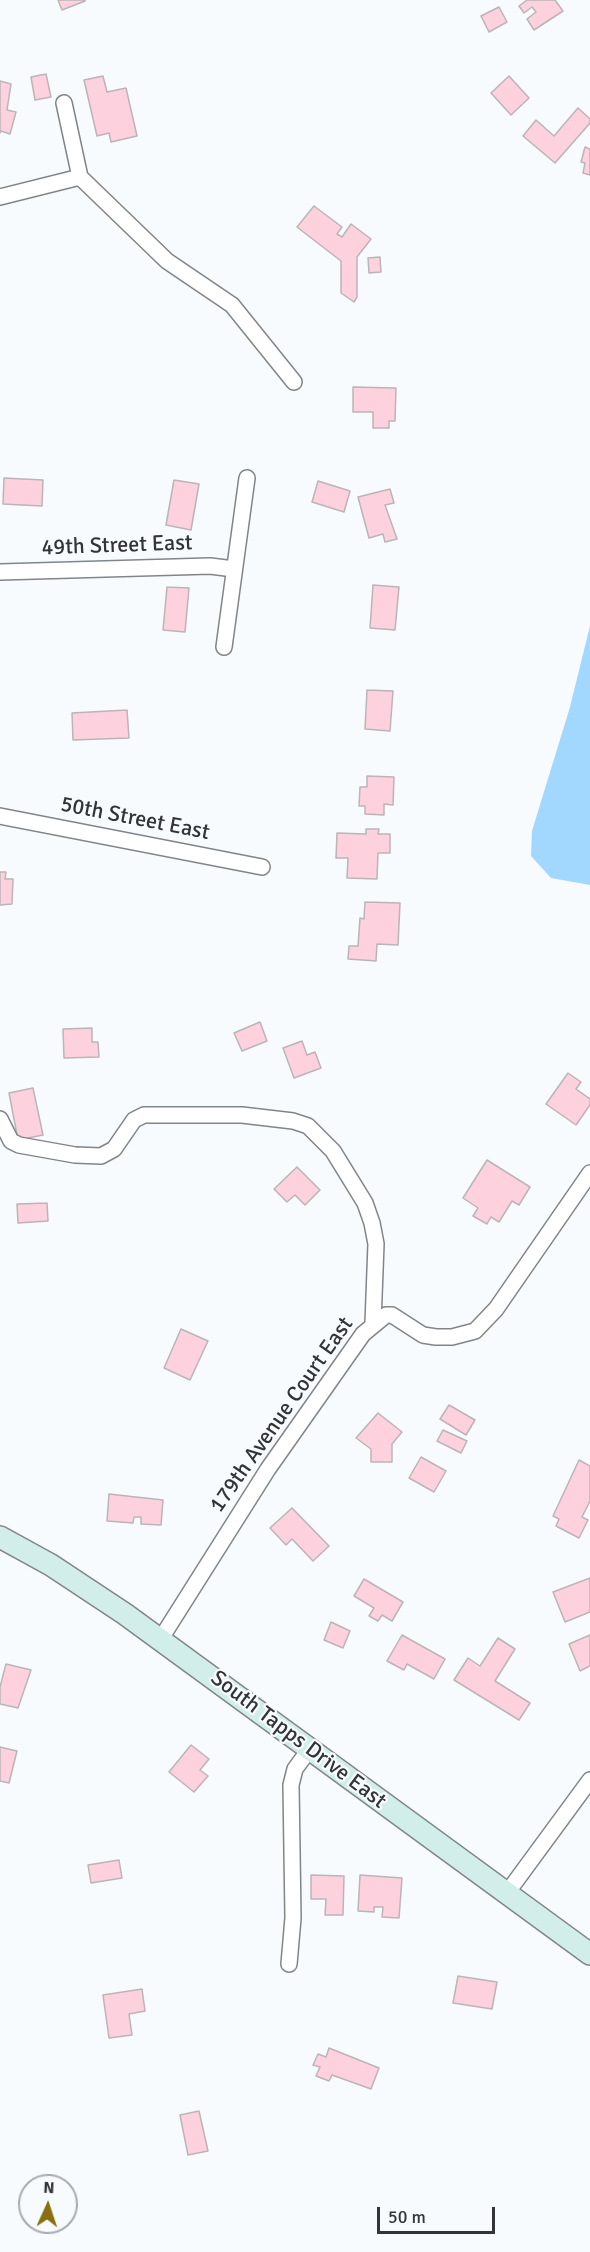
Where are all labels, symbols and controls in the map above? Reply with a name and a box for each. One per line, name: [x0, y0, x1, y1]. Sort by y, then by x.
street label: 49th Street East: [41, 530, 193, 562]
street label: 50th Street East: [58, 792, 212, 846]
street label: 179th Avenue Court East: [205, 1312, 359, 1518]
street label: South Tapps Drive East: [205, 1665, 391, 1815]
north arrow: [18, 2174, 78, 2234]
text: N: [43, 2178, 55, 2198]
scale bar: [380, 2195, 498, 2233]
text: 50 m: [388, 2206, 426, 2228]

